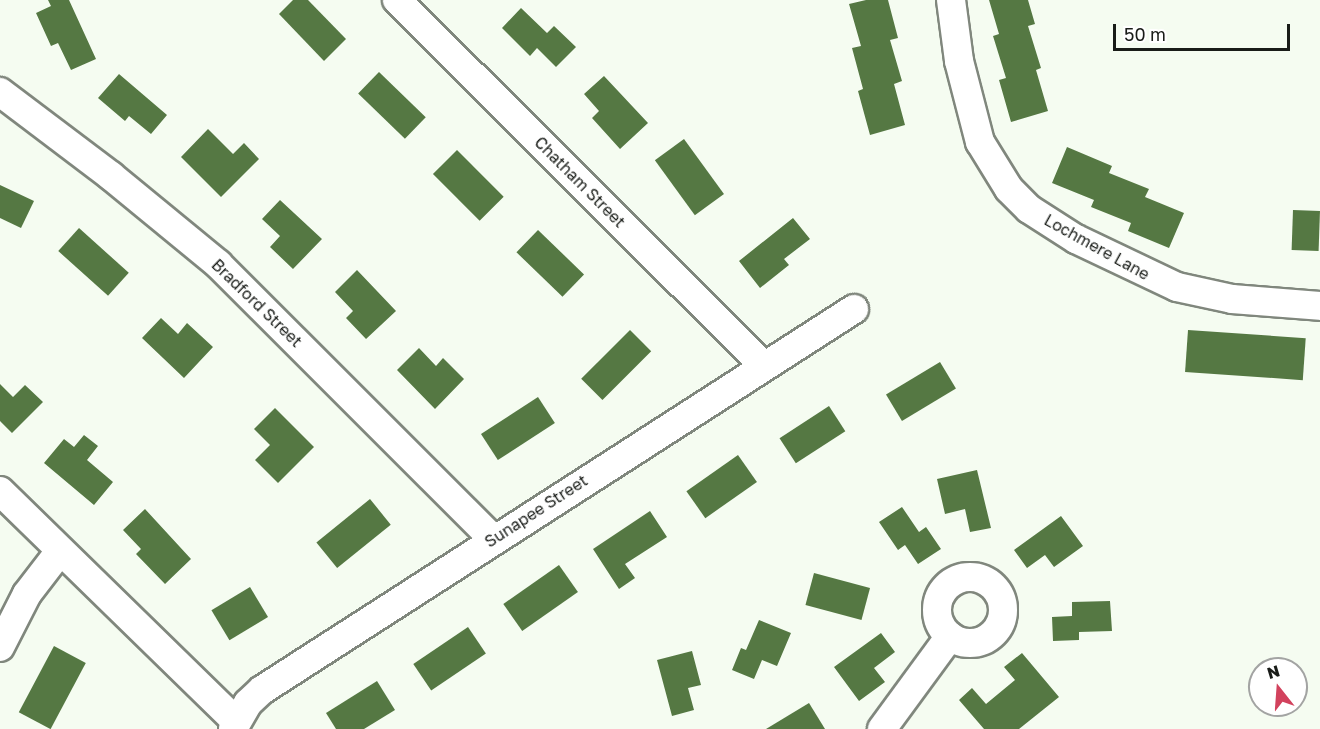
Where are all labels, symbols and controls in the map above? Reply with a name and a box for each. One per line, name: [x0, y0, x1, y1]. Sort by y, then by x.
scale bar: [1116, 12, 1293, 50]
text: 50 m: [1124, 23, 1166, 45]
street label: Chatham Street: [531, 133, 629, 231]
street label: Lochmere Lane: [1041, 210, 1153, 284]
street label: Bradford Street: [208, 255, 306, 351]
street label: Sunapee Street: [481, 471, 591, 551]
north arrow: [1248, 657, 1308, 717]
text: N: [1265, 660, 1282, 683]

